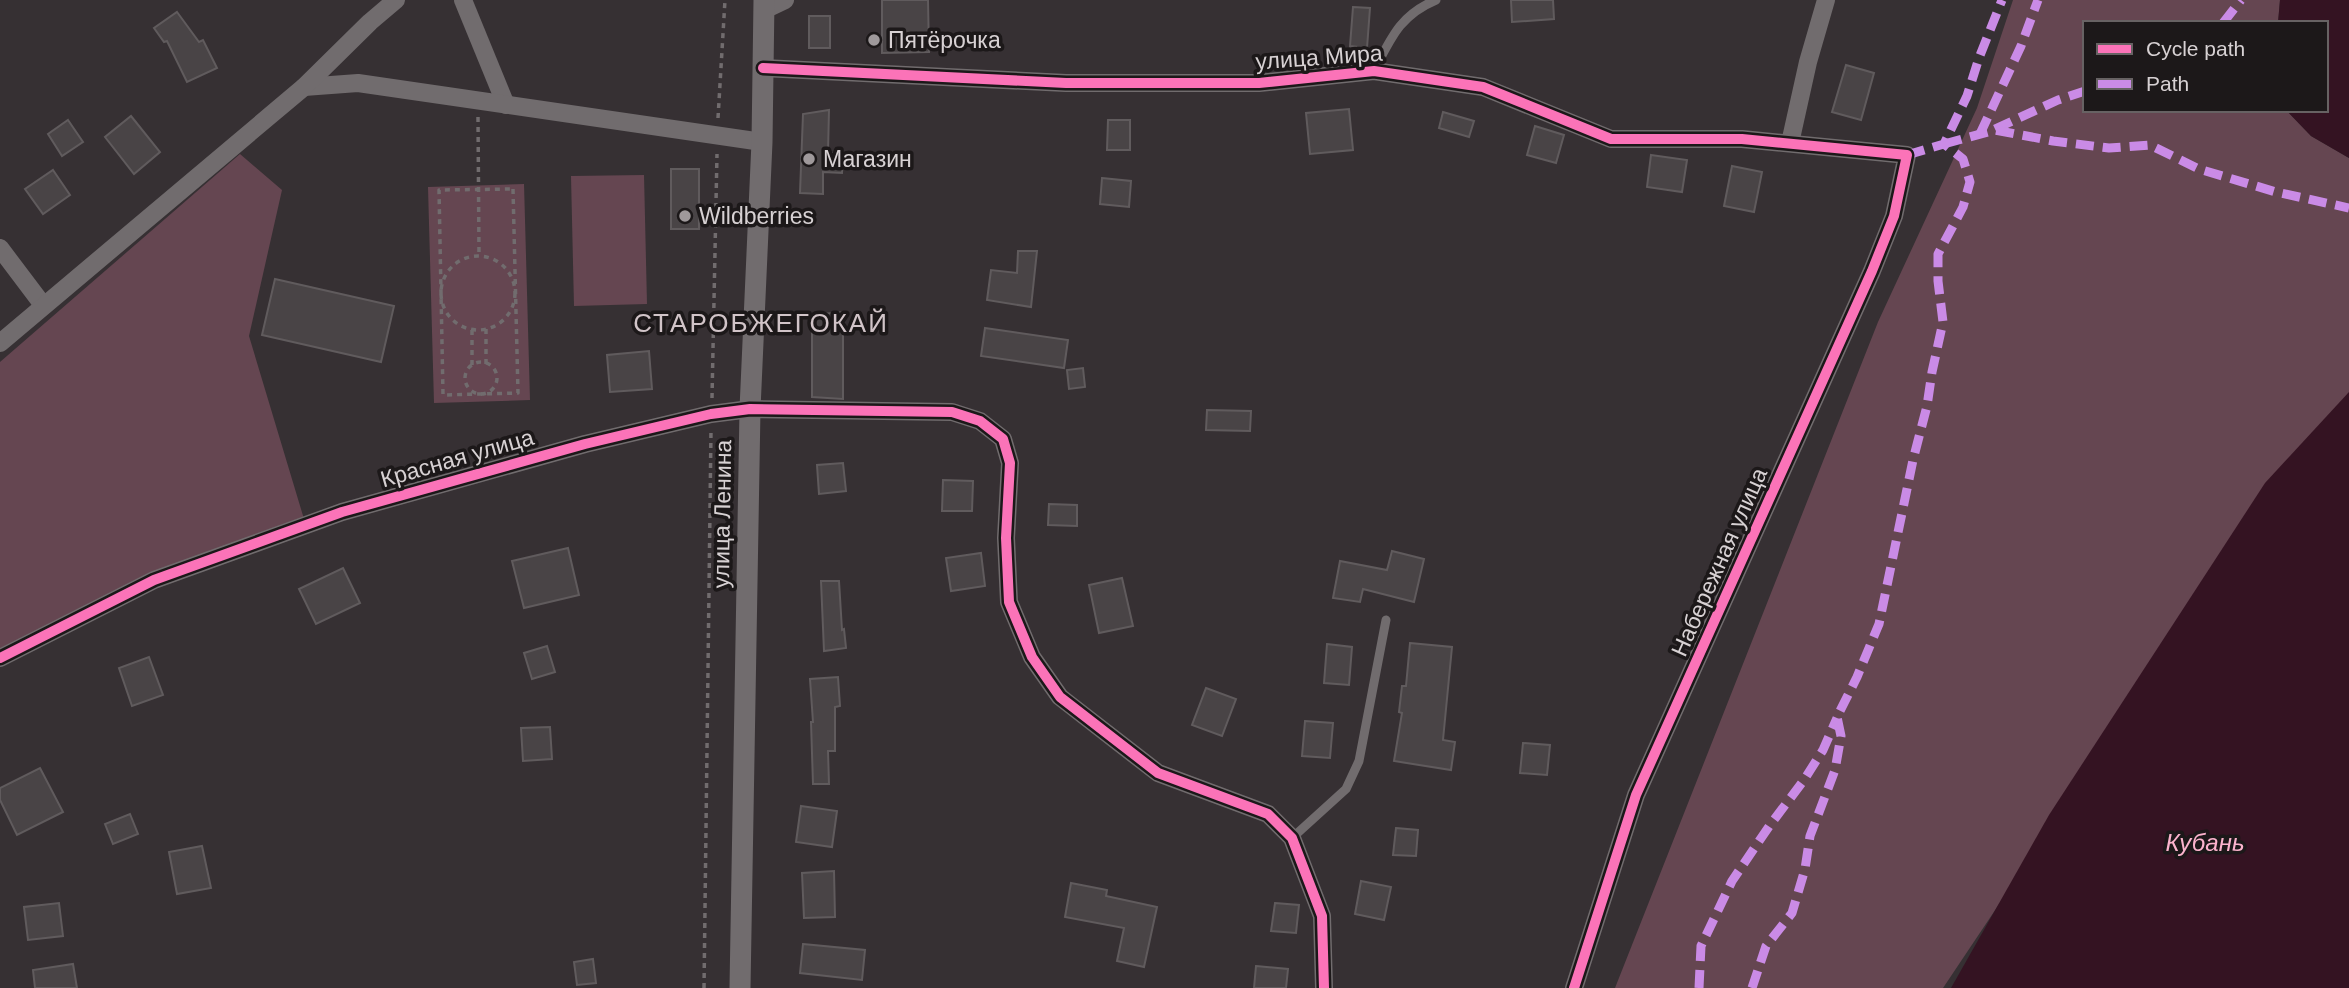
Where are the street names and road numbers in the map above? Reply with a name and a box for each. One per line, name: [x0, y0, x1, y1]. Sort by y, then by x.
street label: улица Мира: [1255, 40, 1384, 74]
street label: Красная улица: [377, 424, 537, 492]
street label: улица Ленина: [708, 439, 736, 588]
street label: Набережная улица: [1666, 464, 1772, 660]

